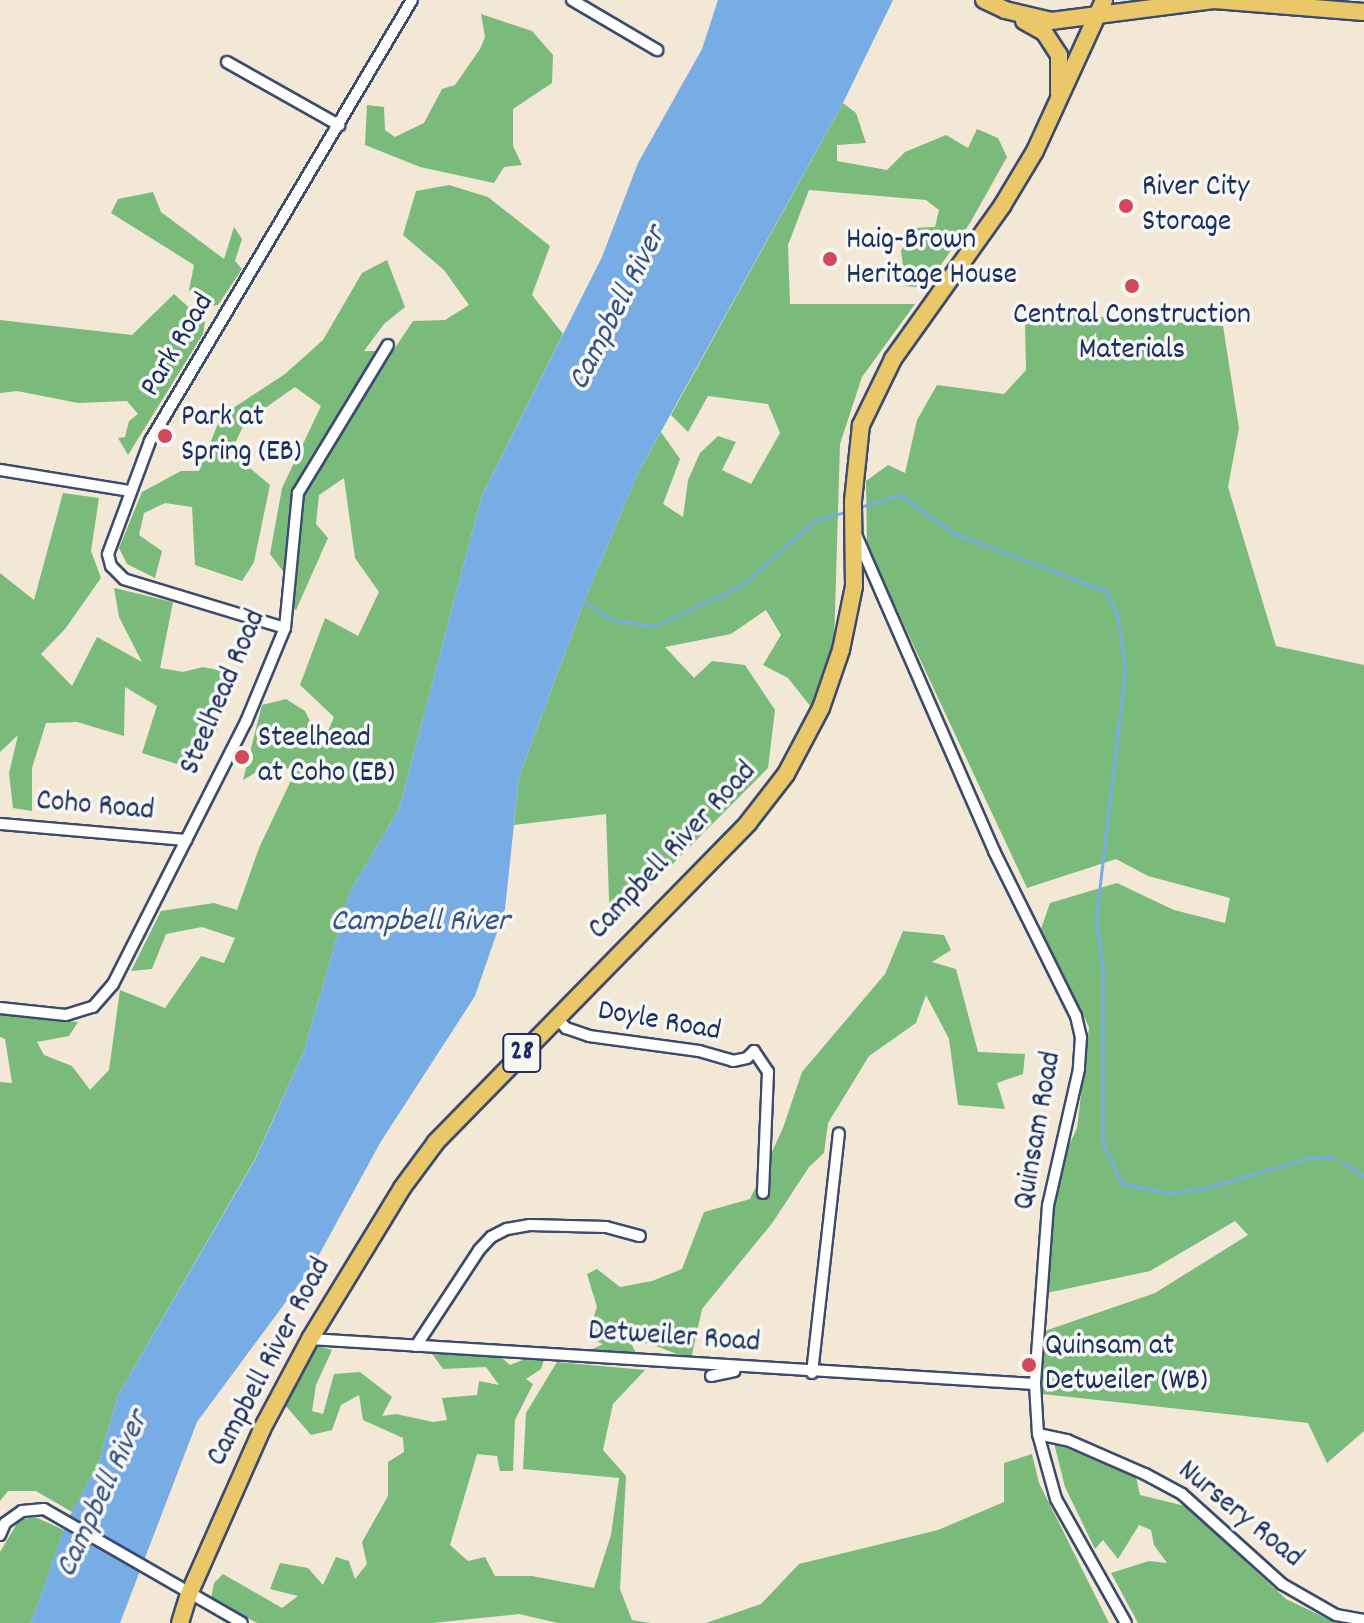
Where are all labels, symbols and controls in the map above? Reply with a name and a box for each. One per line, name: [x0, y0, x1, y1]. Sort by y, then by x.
place label: River City Storage: [1142, 171, 1249, 242]
marker: River City Storage: [1117, 197, 1135, 215]
water label: Campbell River: [561, 221, 677, 397]
place label: Haig-Brown Heritage House: [846, 224, 1017, 294]
marker: Haig-Brown Heritage House: [821, 250, 839, 268]
marker: Central Construction Materials: [1123, 277, 1141, 295]
street label: Park Road: [134, 288, 224, 404]
place label: Central Construction Materials: [1013, 299, 1251, 370]
place label: Park at Spring (EB): [181, 401, 301, 472]
marker: Park at Spring (EB): [156, 427, 174, 445]
street label: Steelhead Road: [174, 605, 276, 781]
place label: Steelhead at Coho (EB): [258, 722, 395, 792]
marker: Steelhead at Coho (EB): [233, 748, 251, 766]
street label: Campbell River Road: [582, 755, 766, 949]
street label: Coho Road: [35, 785, 155, 831]
water label: Campbell River: [331, 904, 509, 942]
street label: Doyle Road: [595, 994, 723, 1052]
road number: 28: [502, 1029, 542, 1077]
street label: Quinsam Road: [1008, 1049, 1072, 1213]
street label: Campbell River Road: [201, 1253, 341, 1473]
street label: Detweiler Road: [587, 1315, 761, 1363]
place label: Quinsam at Detweiler (WB): [1045, 1330, 1208, 1400]
marker: Quinsam at Detweiler (WB): [1020, 1356, 1038, 1374]
water label: Campbell River: [49, 1406, 159, 1584]
street label: Nursery Road: [1169, 1455, 1309, 1577]

